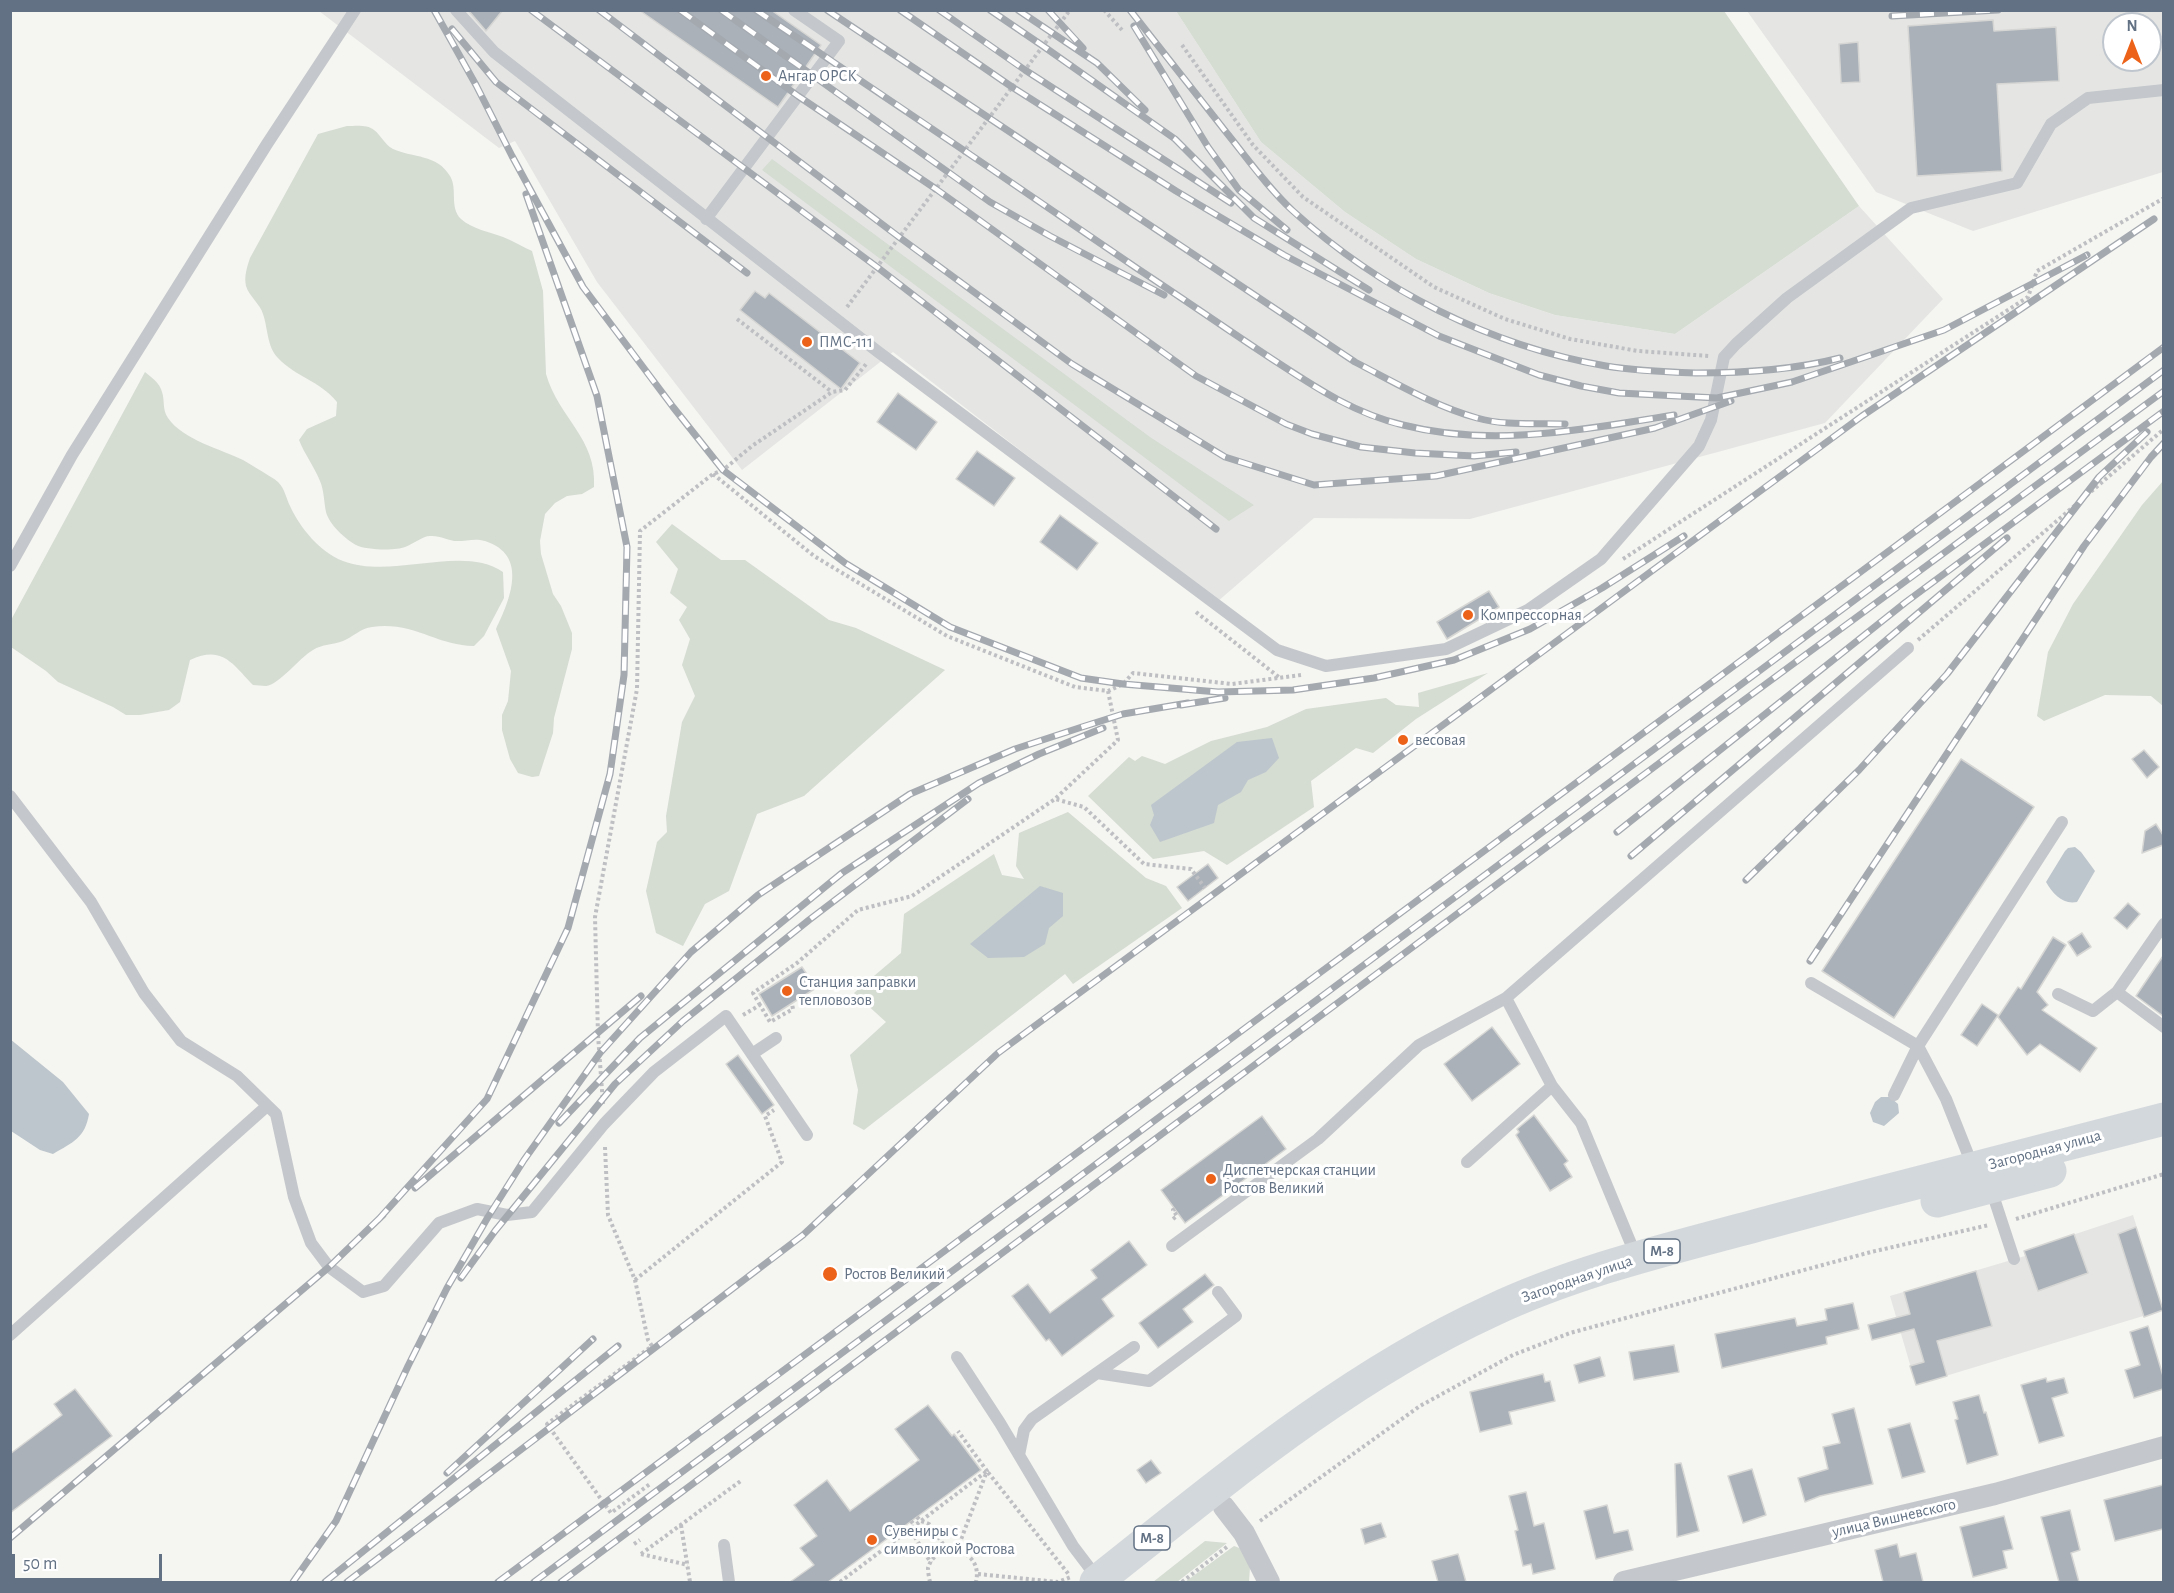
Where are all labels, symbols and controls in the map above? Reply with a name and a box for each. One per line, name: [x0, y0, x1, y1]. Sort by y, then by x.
north arrow: [2102, 12, 2162, 72]
text: N: [2126, 18, 2138, 34]
place label: Ангар ОРСК: [778, 66, 857, 86]
marker: Ангар ОРСК: [759, 69, 773, 83]
place label: ПМС-111: [819, 332, 873, 352]
marker: ПМС-111: [800, 335, 814, 349]
place label: Компрессорная: [1480, 605, 1582, 625]
marker: Компрессорная: [1461, 608, 1475, 622]
place label: весовая: [1415, 730, 1466, 750]
marker: весовая: [1396, 733, 1410, 747]
place label: Станция заправки тепловозов: [799, 972, 916, 1010]
marker: Станция заправки тепловозов: [780, 984, 794, 998]
street label: Загородная улица: [1987, 1126, 2103, 1174]
place label: Диспетчерская станции Ростов Великий: [1223, 1160, 1376, 1198]
marker: Диспетчерская станции Ростов Великий: [1204, 1172, 1218, 1186]
road number: М-8: [1644, 1239, 1680, 1263]
street label: Загородная улица: [1519, 1251, 1635, 1307]
place label: Ростов Великий: [844, 1264, 945, 1284]
marker: Ростов Великий: [821, 1265, 839, 1283]
street label: улица Вишневского: [1830, 1494, 1958, 1542]
place label: Сувениры с символикой Ростова: [884, 1521, 1015, 1559]
road number: М-8: [1134, 1526, 1170, 1550]
marker: Сувениры с символикой Ростова: [865, 1533, 879, 1547]
scale bar: [15, 1542, 165, 1580]
text: 50 m: [23, 1555, 57, 1573]

